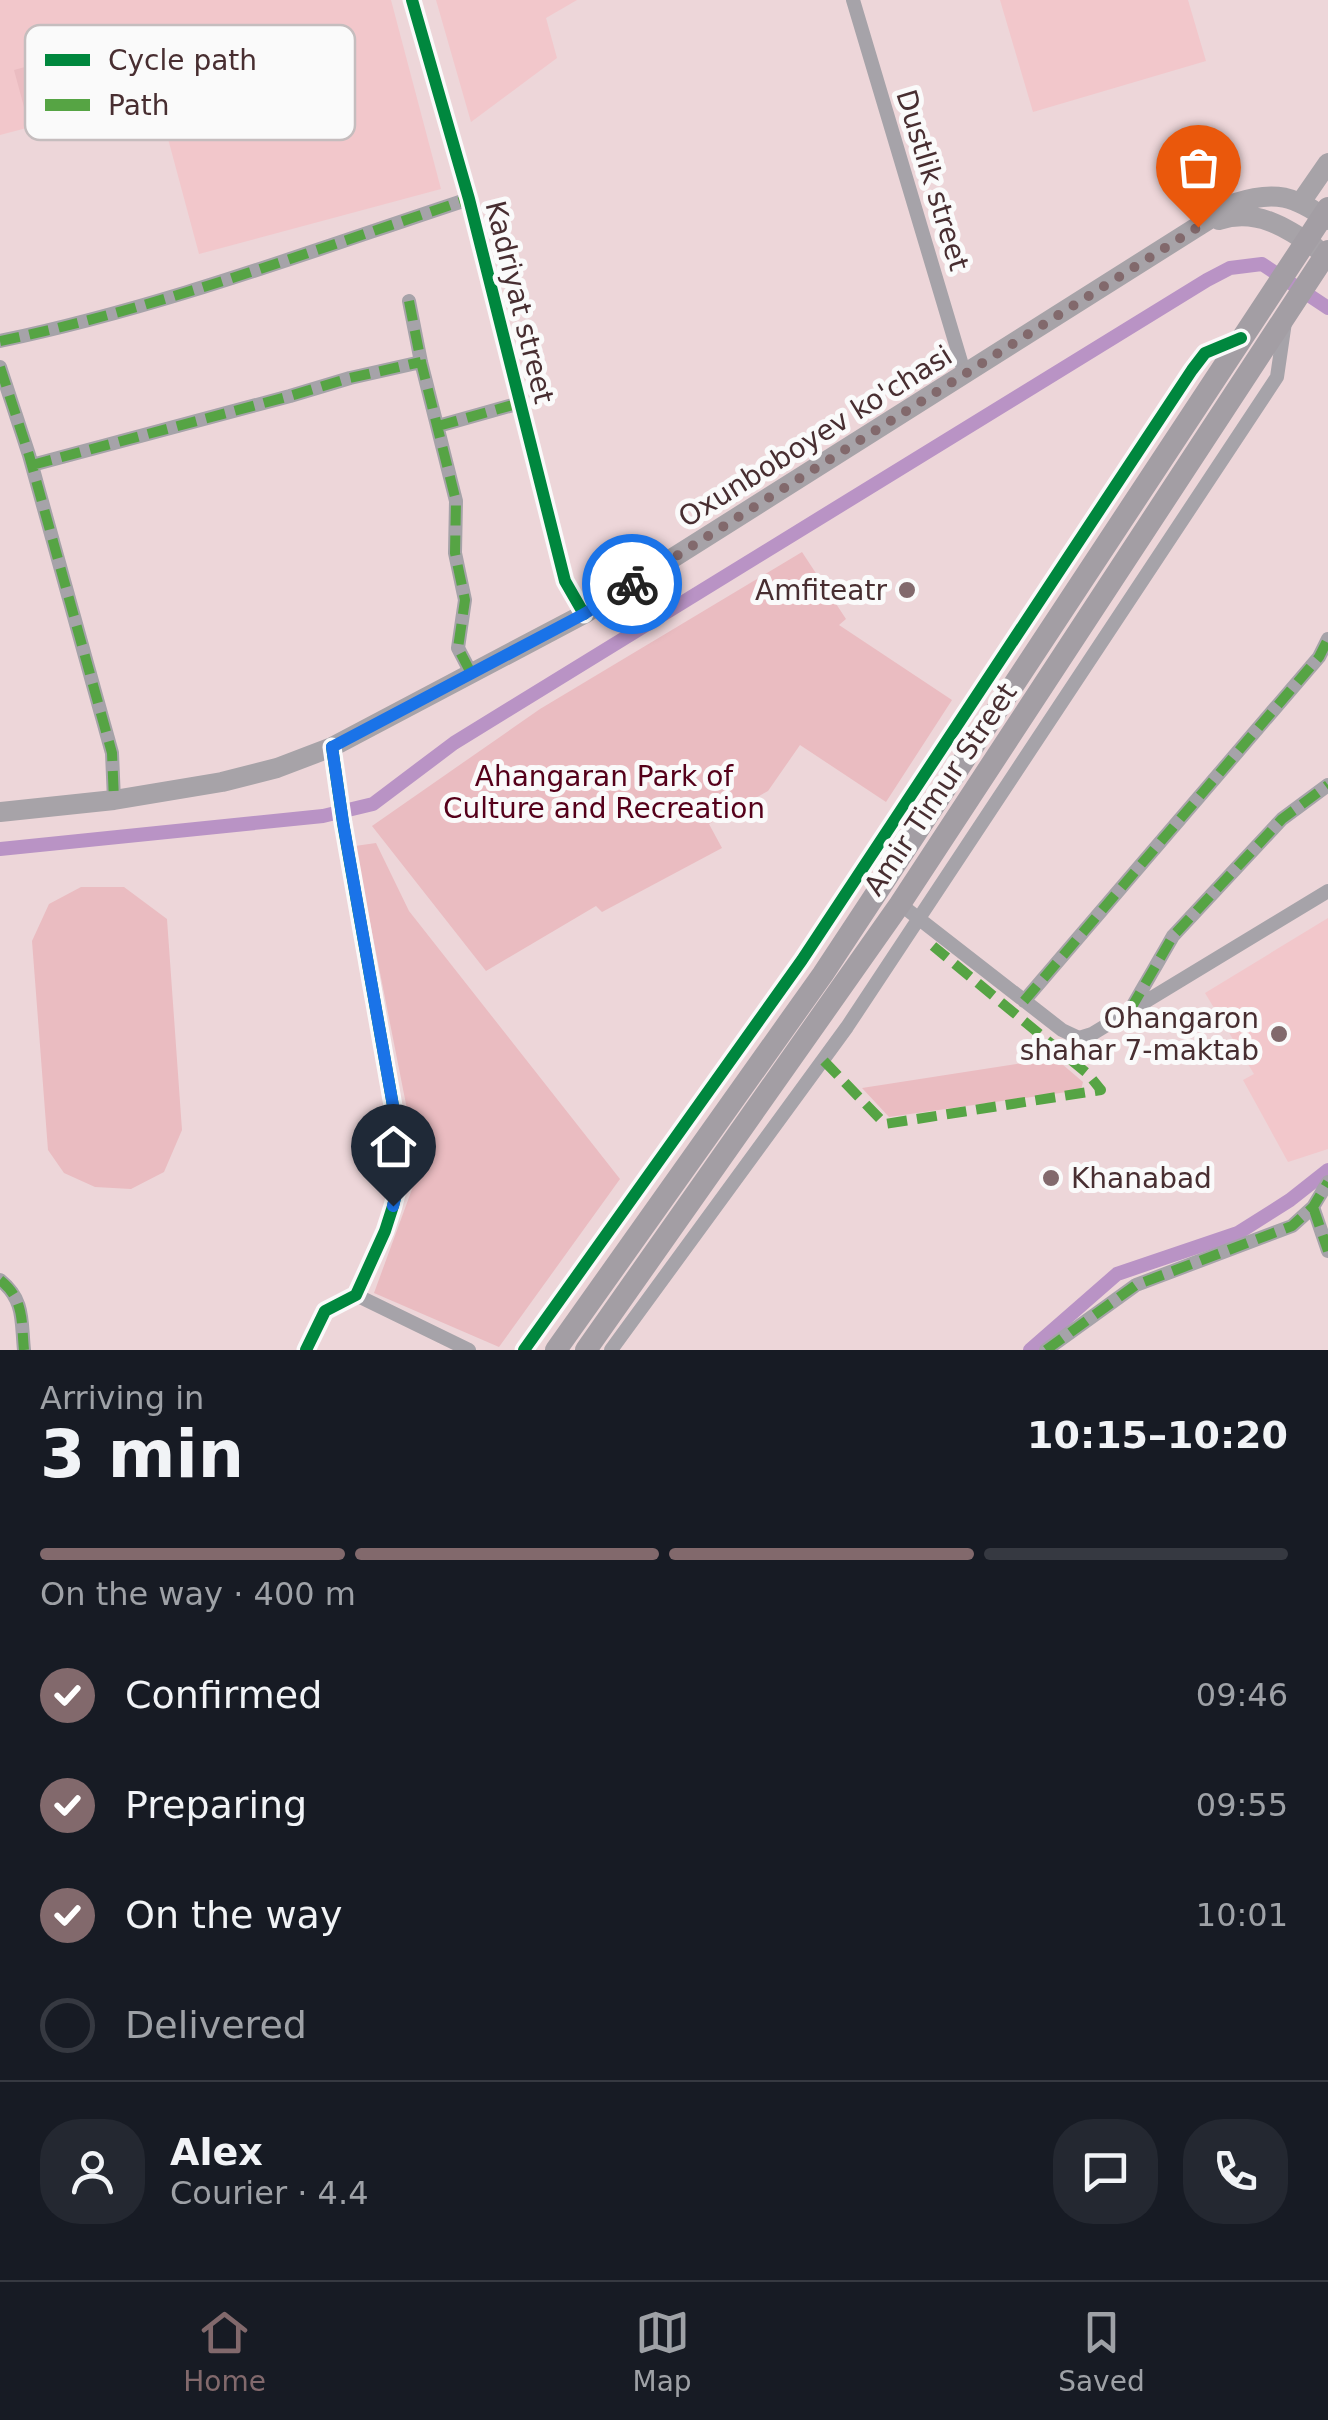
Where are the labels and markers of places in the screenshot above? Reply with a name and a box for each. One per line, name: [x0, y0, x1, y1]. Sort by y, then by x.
pin: [1156, 125, 1241, 228]
place label: Amfiteatr: [755, 574, 887, 607]
marker: Amfiteatr: [896, 579, 918, 601]
place label: Ohangaron shahar 7-maktab: [1020, 1002, 1259, 1067]
marker: Ohangaron shahar 7-maktab: [1268, 1023, 1290, 1045]
pin: [351, 1104, 436, 1207]
place label: Khanabad: [1071, 1162, 1212, 1195]
marker: Khanabad: [1040, 1167, 1062, 1189]

